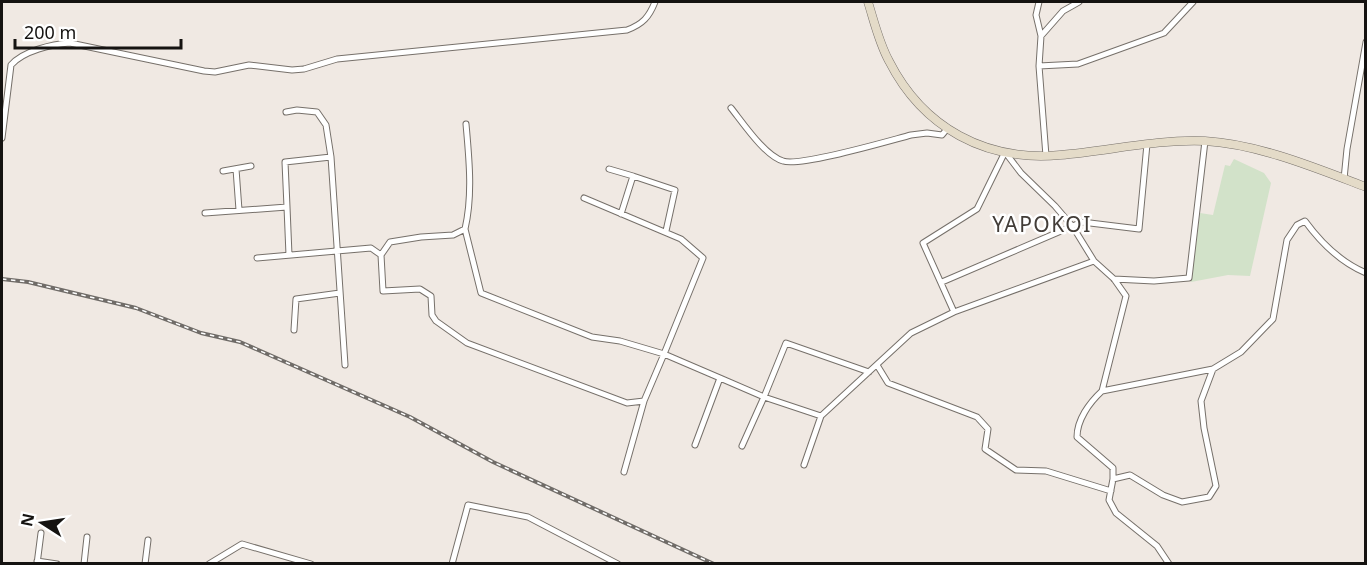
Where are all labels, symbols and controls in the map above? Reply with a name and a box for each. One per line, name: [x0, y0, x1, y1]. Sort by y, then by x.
scale bar: [15, 12, 182, 50]
text: 200 m: [24, 20, 76, 44]
district label: YAPOKOI: [992, 210, 1092, 238]
north arrow: [12, 493, 72, 553]
text: N: [15, 511, 39, 529]

